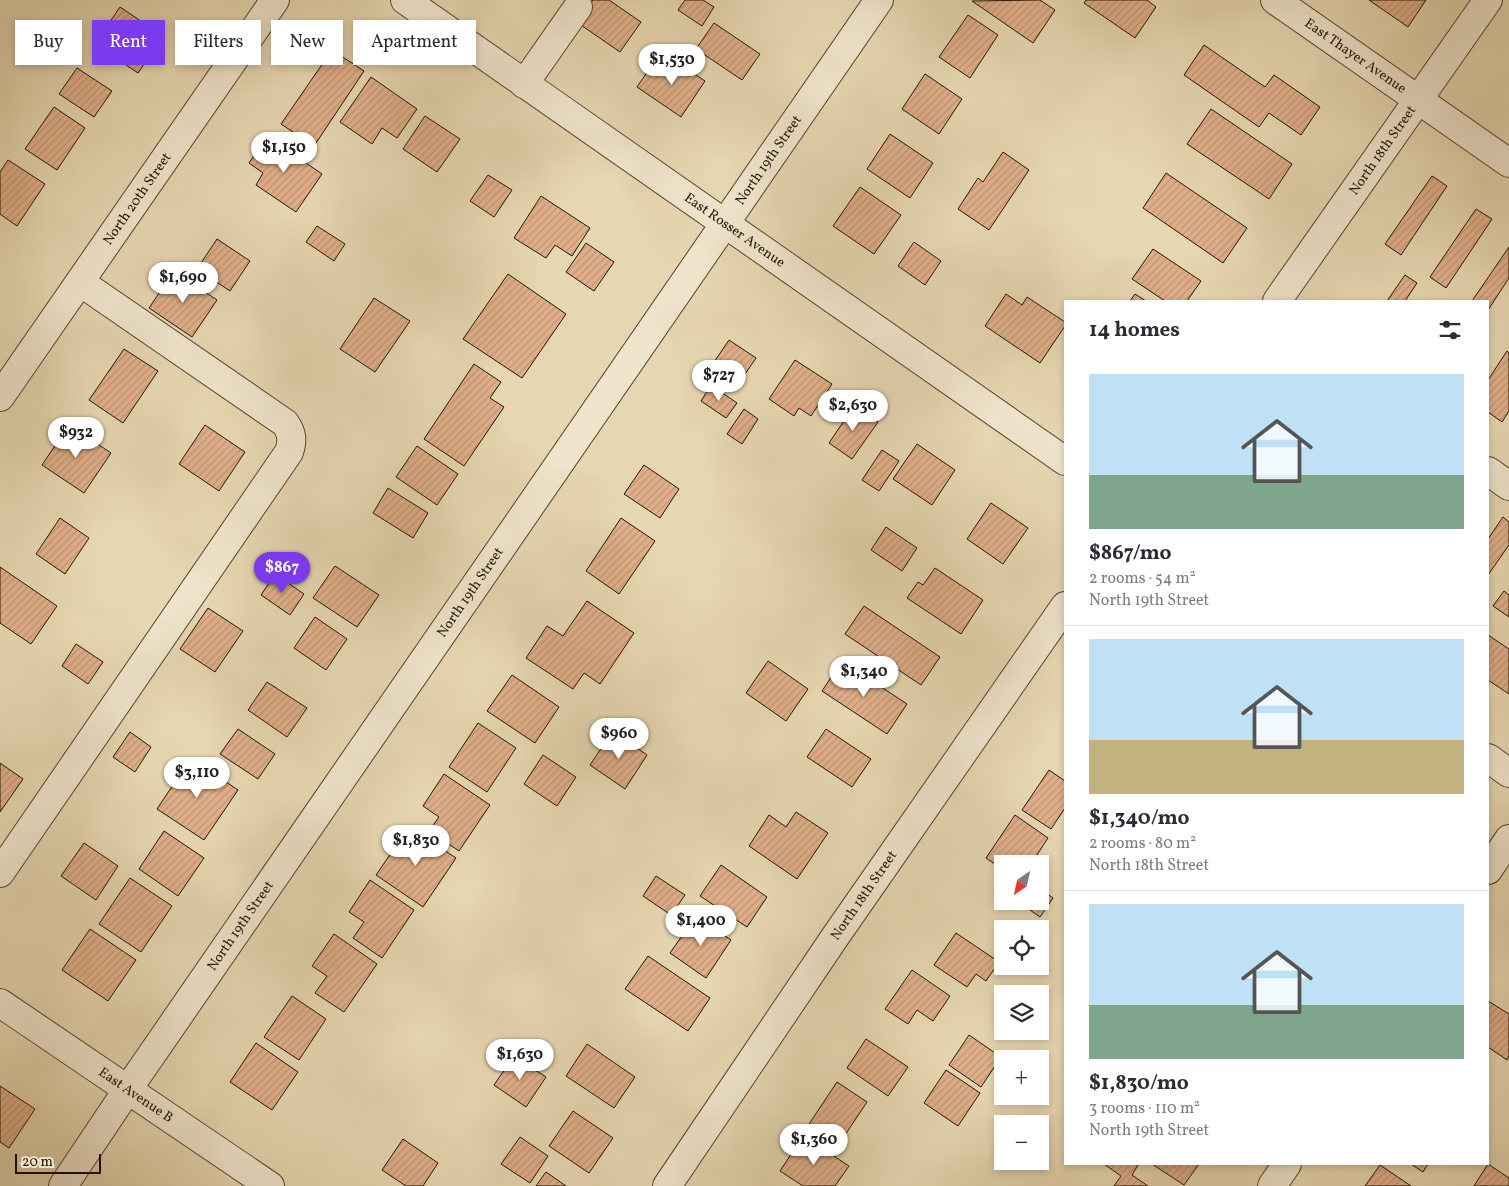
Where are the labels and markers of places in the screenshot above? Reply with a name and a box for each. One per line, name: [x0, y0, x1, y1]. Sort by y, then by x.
pin: $1,530: [631, 44, 713, 86]
pin: $1,150: [243, 132, 325, 174]
pin: $1,690: [142, 262, 224, 304]
pin: $727: [689, 360, 749, 402]
pin: $2,630: [812, 390, 894, 432]
pin: $932: [46, 416, 106, 459]
pin: $867: [252, 552, 312, 594]
pin: $1,340: [823, 656, 905, 698]
pin: $960: [589, 718, 649, 760]
pin: $3,110: [156, 756, 238, 799]
pin: $1,830: [375, 824, 457, 867]
pin: $1,400: [660, 904, 742, 947]
pin: $1,630: [479, 1038, 561, 1081]
pin: $1,360: [773, 1124, 855, 1166]

